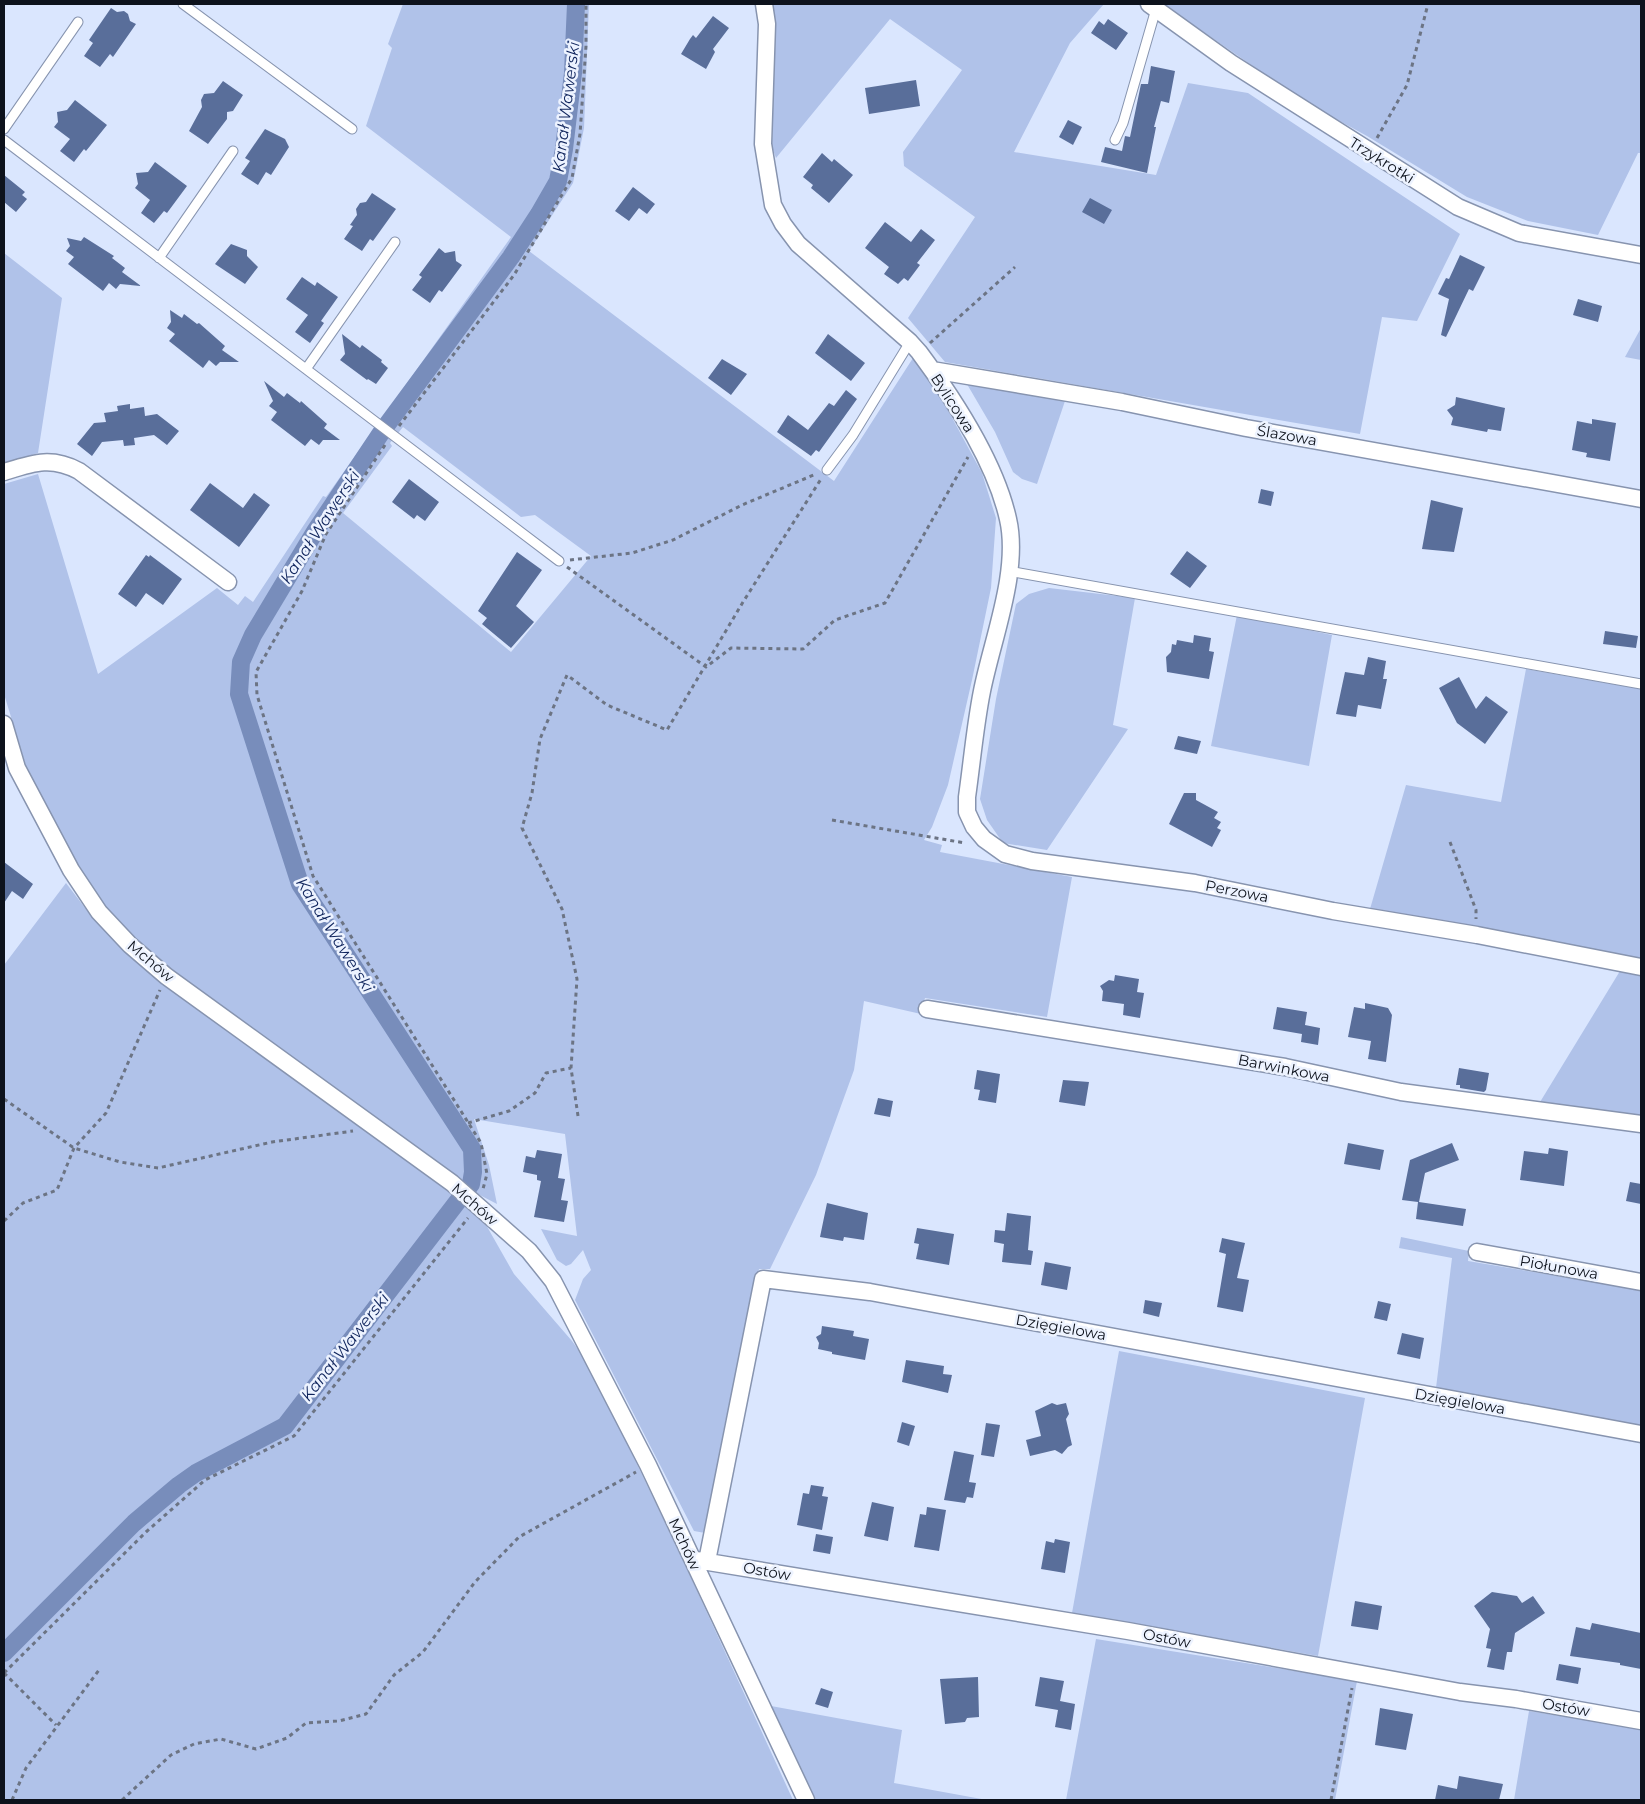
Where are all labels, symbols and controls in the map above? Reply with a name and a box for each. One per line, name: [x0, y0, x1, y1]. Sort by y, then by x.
water label: Kanał Wawerski: [549, 40, 584, 173]
street label: Trzykrotki: [1346, 133, 1418, 187]
street label: Bylicowa: [927, 370, 979, 436]
street label: Ślazowa: [1256, 420, 1318, 450]
water label: Kanał Wawerski: [276, 466, 364, 587]
water label: Kanał Wawerski: [292, 874, 378, 996]
street label: Perzowa: [1204, 876, 1270, 906]
street label: Mchów: [124, 936, 179, 987]
street label: Barwinkowa: [1236, 1050, 1332, 1086]
street label: Mchów: [448, 1179, 503, 1230]
street label: Piołunowa: [1518, 1251, 1600, 1283]
water label: Kanał Wawerski: [297, 1289, 393, 1405]
street label: Dzięgielowa: [1014, 1310, 1108, 1344]
street label: Dzięgielowa: [1413, 1384, 1507, 1418]
street label: Mchów: [665, 1515, 706, 1574]
street label: Ostów: [742, 1557, 793, 1585]
street label: Ostów: [1142, 1624, 1193, 1652]
street label: Ostów: [1541, 1693, 1592, 1721]

